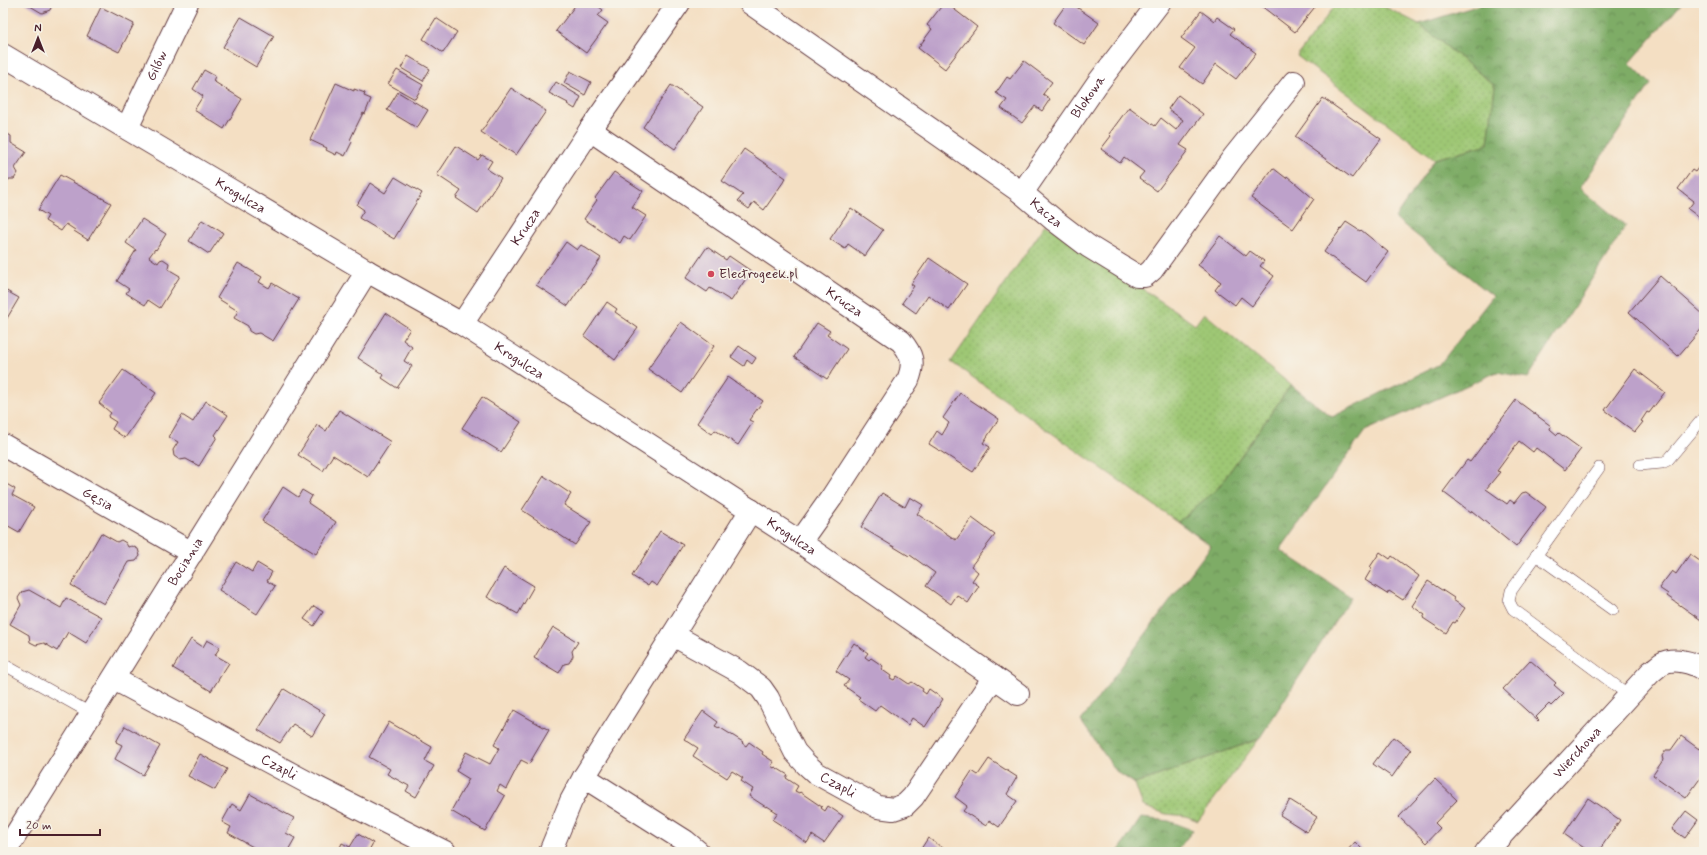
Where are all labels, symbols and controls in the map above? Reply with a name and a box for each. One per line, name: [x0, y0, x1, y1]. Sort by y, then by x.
north arrow: [18, 18, 58, 58]
text: N: [34, 22, 42, 36]
street label: Gilów: [142, 47, 172, 84]
street label: Blokowa: [1067, 71, 1110, 122]
street label: Krogulcza: [212, 174, 269, 218]
street label: Kacza: [1026, 194, 1066, 232]
street label: Krucza: [507, 205, 545, 249]
place label: Electrogeek.pl: [719, 265, 798, 283]
marker: Electrogeek.pl: [706, 269, 716, 279]
street label: Krucza: [822, 283, 866, 321]
street label: Krogulcza: [491, 338, 548, 384]
street label: Gęsia: [79, 483, 117, 515]
street label: Krogulcza: [763, 514, 820, 560]
street label: Bociania: [164, 534, 208, 589]
street label: Wierchowa: [1549, 723, 1606, 782]
street label: Czapli: [258, 750, 300, 784]
street label: Czapli: [817, 768, 859, 802]
scale bar: [20, 811, 100, 837]
text: 20 m: [26, 818, 52, 834]

